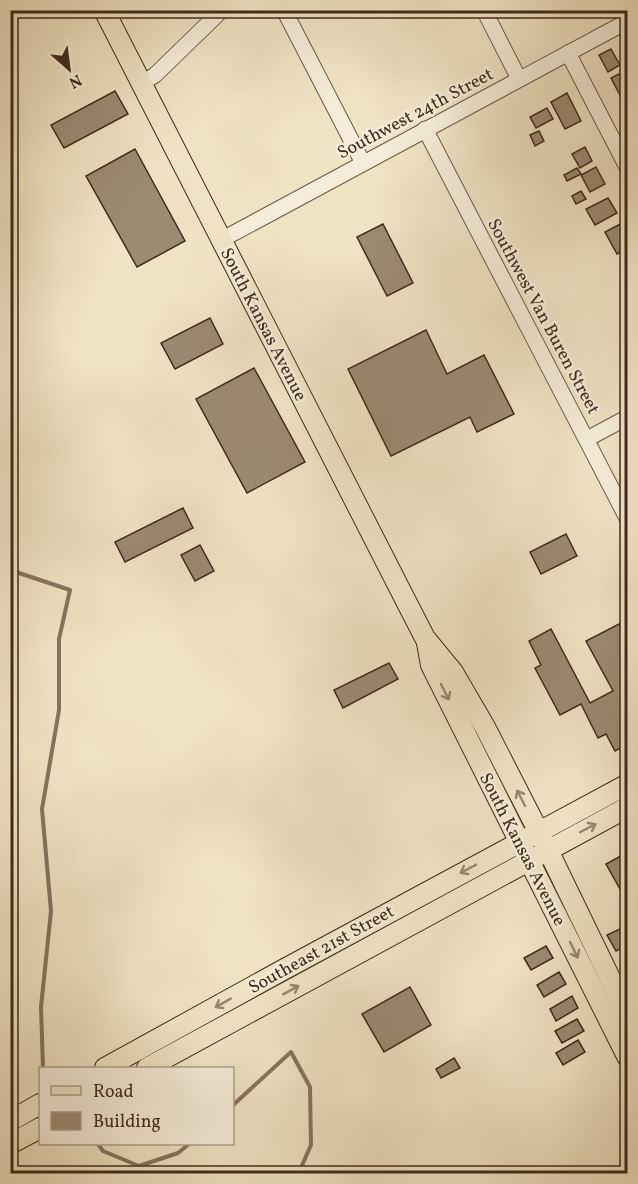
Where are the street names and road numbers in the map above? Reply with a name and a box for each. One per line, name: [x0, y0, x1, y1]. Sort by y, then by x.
street label: Southwest 24th Street: [333, 63, 498, 166]
street label: Southwest Van Buren Street: [480, 214, 605, 419]
street label: South Kansas Avenue: [213, 244, 312, 406]
street label: South Kansas Avenue: [472, 769, 571, 931]
street label: Southeast 21st Street: [244, 900, 399, 1001]

